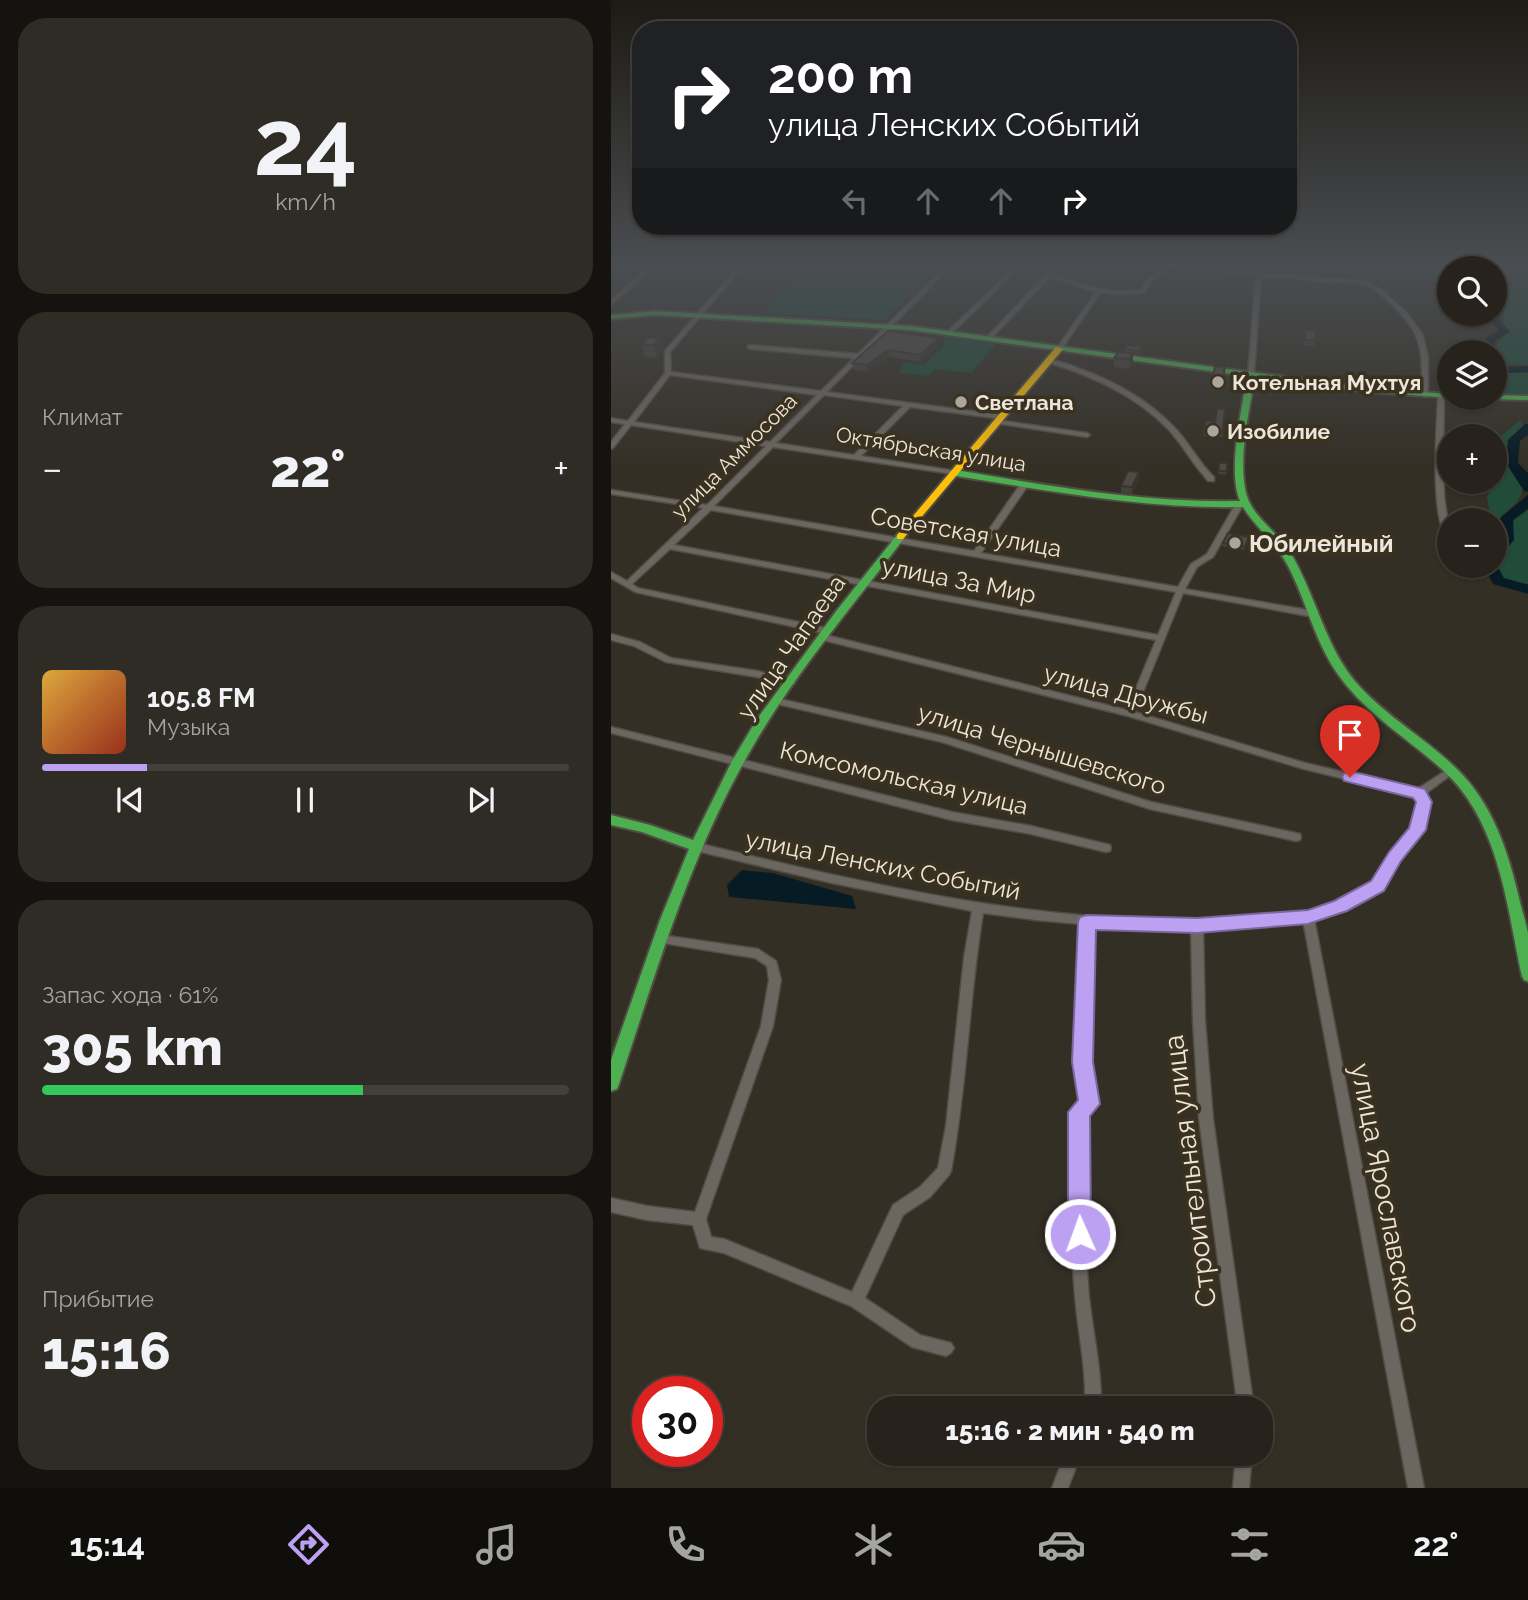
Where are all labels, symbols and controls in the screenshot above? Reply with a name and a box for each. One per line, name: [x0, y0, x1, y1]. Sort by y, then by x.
text: 200 m: [768, 47, 913, 104]
icon: right: [653, 49, 744, 140]
text: 24: [254, 89, 357, 196]
text: улица Ленских Событий: [768, 106, 1140, 143]
icon: left: [836, 182, 874, 220]
icon: ahead: [909, 182, 947, 220]
icon: ahead: [982, 182, 1020, 220]
icon: right: [1055, 182, 1093, 220]
text: km/h: [275, 188, 336, 215]
map controls: [1437, 256, 1507, 578]
button: search: [1437, 256, 1507, 326]
button: layers: [1437, 340, 1507, 410]
place label: Котельная Мухтуя: [1232, 370, 1421, 395]
marker: Котельная Мухтуя: [1210, 374, 1226, 390]
street label: улица Аммосова: [666, 388, 802, 524]
place label: Светлана: [975, 390, 1074, 415]
marker: Светлана: [953, 394, 969, 410]
text: Климат: [42, 403, 123, 430]
place label: Изобилие: [1227, 419, 1331, 444]
street label: Октябрьская улица: [834, 422, 1028, 476]
marker: Изобилие: [1205, 423, 1221, 439]
button: +: [1437, 424, 1507, 494]
text: 22°: [270, 438, 346, 499]
text: −: [42, 446, 62, 491]
text: +: [553, 446, 569, 491]
street label: Советская улица: [868, 501, 1064, 563]
button: −: [1437, 508, 1507, 578]
place label: Юбилейный: [1249, 529, 1394, 558]
marker: Юбилейный: [1227, 535, 1243, 551]
street label: улица За Мир: [879, 551, 1039, 609]
street label: улица Чапаева: [731, 569, 851, 725]
street label: улица Дружбы: [1041, 658, 1211, 730]
text: 105.8 FM: [147, 683, 255, 713]
street label: улица Чернышевского: [914, 697, 1170, 801]
pin: [1320, 705, 1380, 777]
text: Музыка: [147, 713, 230, 740]
icon: arrive: [1331, 716, 1369, 754]
street label: Комсомольская улица: [777, 735, 1031, 821]
icon: previous: [111, 781, 149, 819]
icon: pause: [286, 781, 324, 819]
icon: next: [462, 781, 500, 819]
street label: улица Ленских Событий: [743, 824, 1023, 906]
text: Запас хода · 61%: [42, 981, 219, 1008]
text: 305 km: [42, 1016, 223, 1077]
street label: Строительная улица: [1157, 1033, 1223, 1309]
street label: улица Ярославского: [1344, 1061, 1428, 1335]
position arrow: [1043, 1197, 1117, 1271]
text: Прибытие: [42, 1285, 154, 1312]
text: 15:16: [42, 1320, 171, 1381]
speed limit sign: 30: [632, 1376, 723, 1467]
text: 15:16 · 2 мин · 540 m: [945, 1416, 1195, 1446]
icon: directions: [284, 1520, 333, 1569]
icon: music: [472, 1520, 521, 1569]
icon: phone: [661, 1520, 710, 1569]
icon: climate: [849, 1520, 898, 1569]
icon: car: [1037, 1520, 1086, 1569]
icon: filters: [1225, 1520, 1274, 1569]
text: 15:14: [70, 1526, 145, 1563]
text: 22°: [1413, 1526, 1458, 1563]

